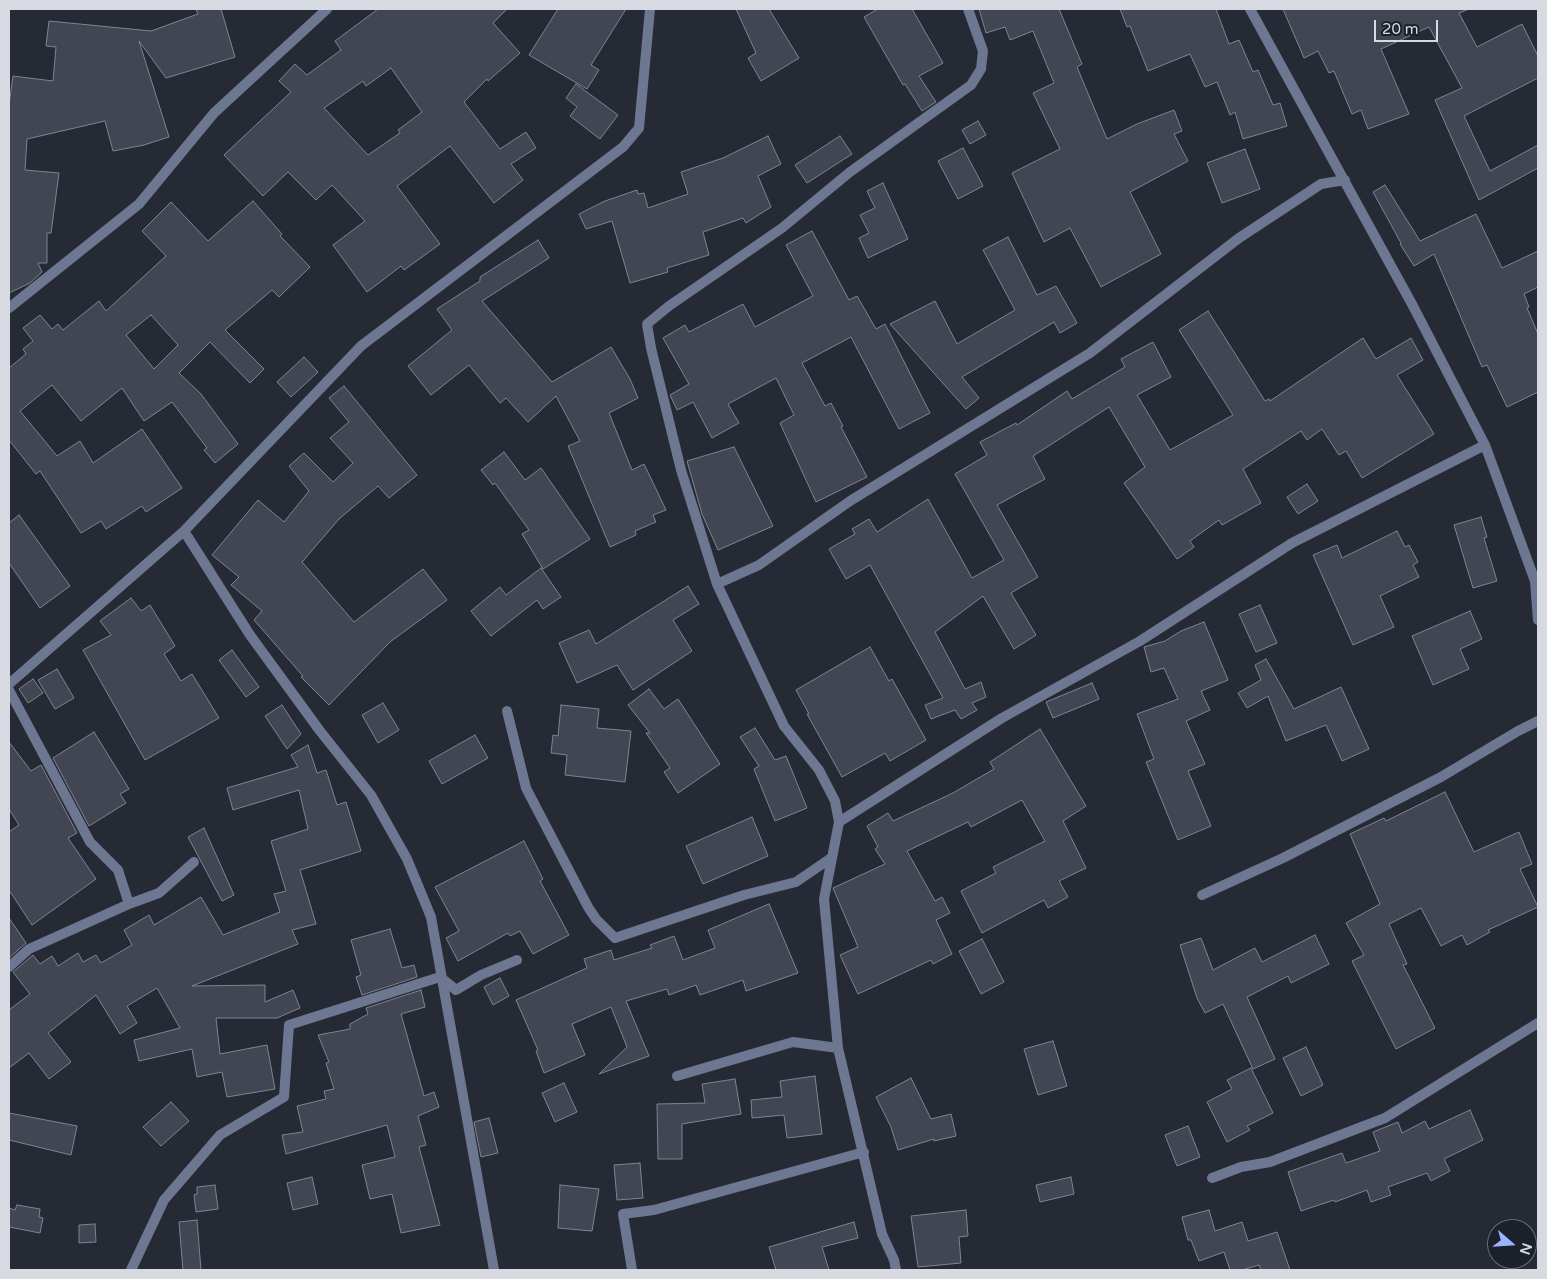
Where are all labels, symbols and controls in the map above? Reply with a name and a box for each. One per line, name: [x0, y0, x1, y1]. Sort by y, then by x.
scale bar: [1377, 10, 1441, 42]
text: 20 m: [1382, 20, 1419, 38]
north arrow: [1487, 1219, 1537, 1269]
text: N: [1516, 1241, 1536, 1257]

